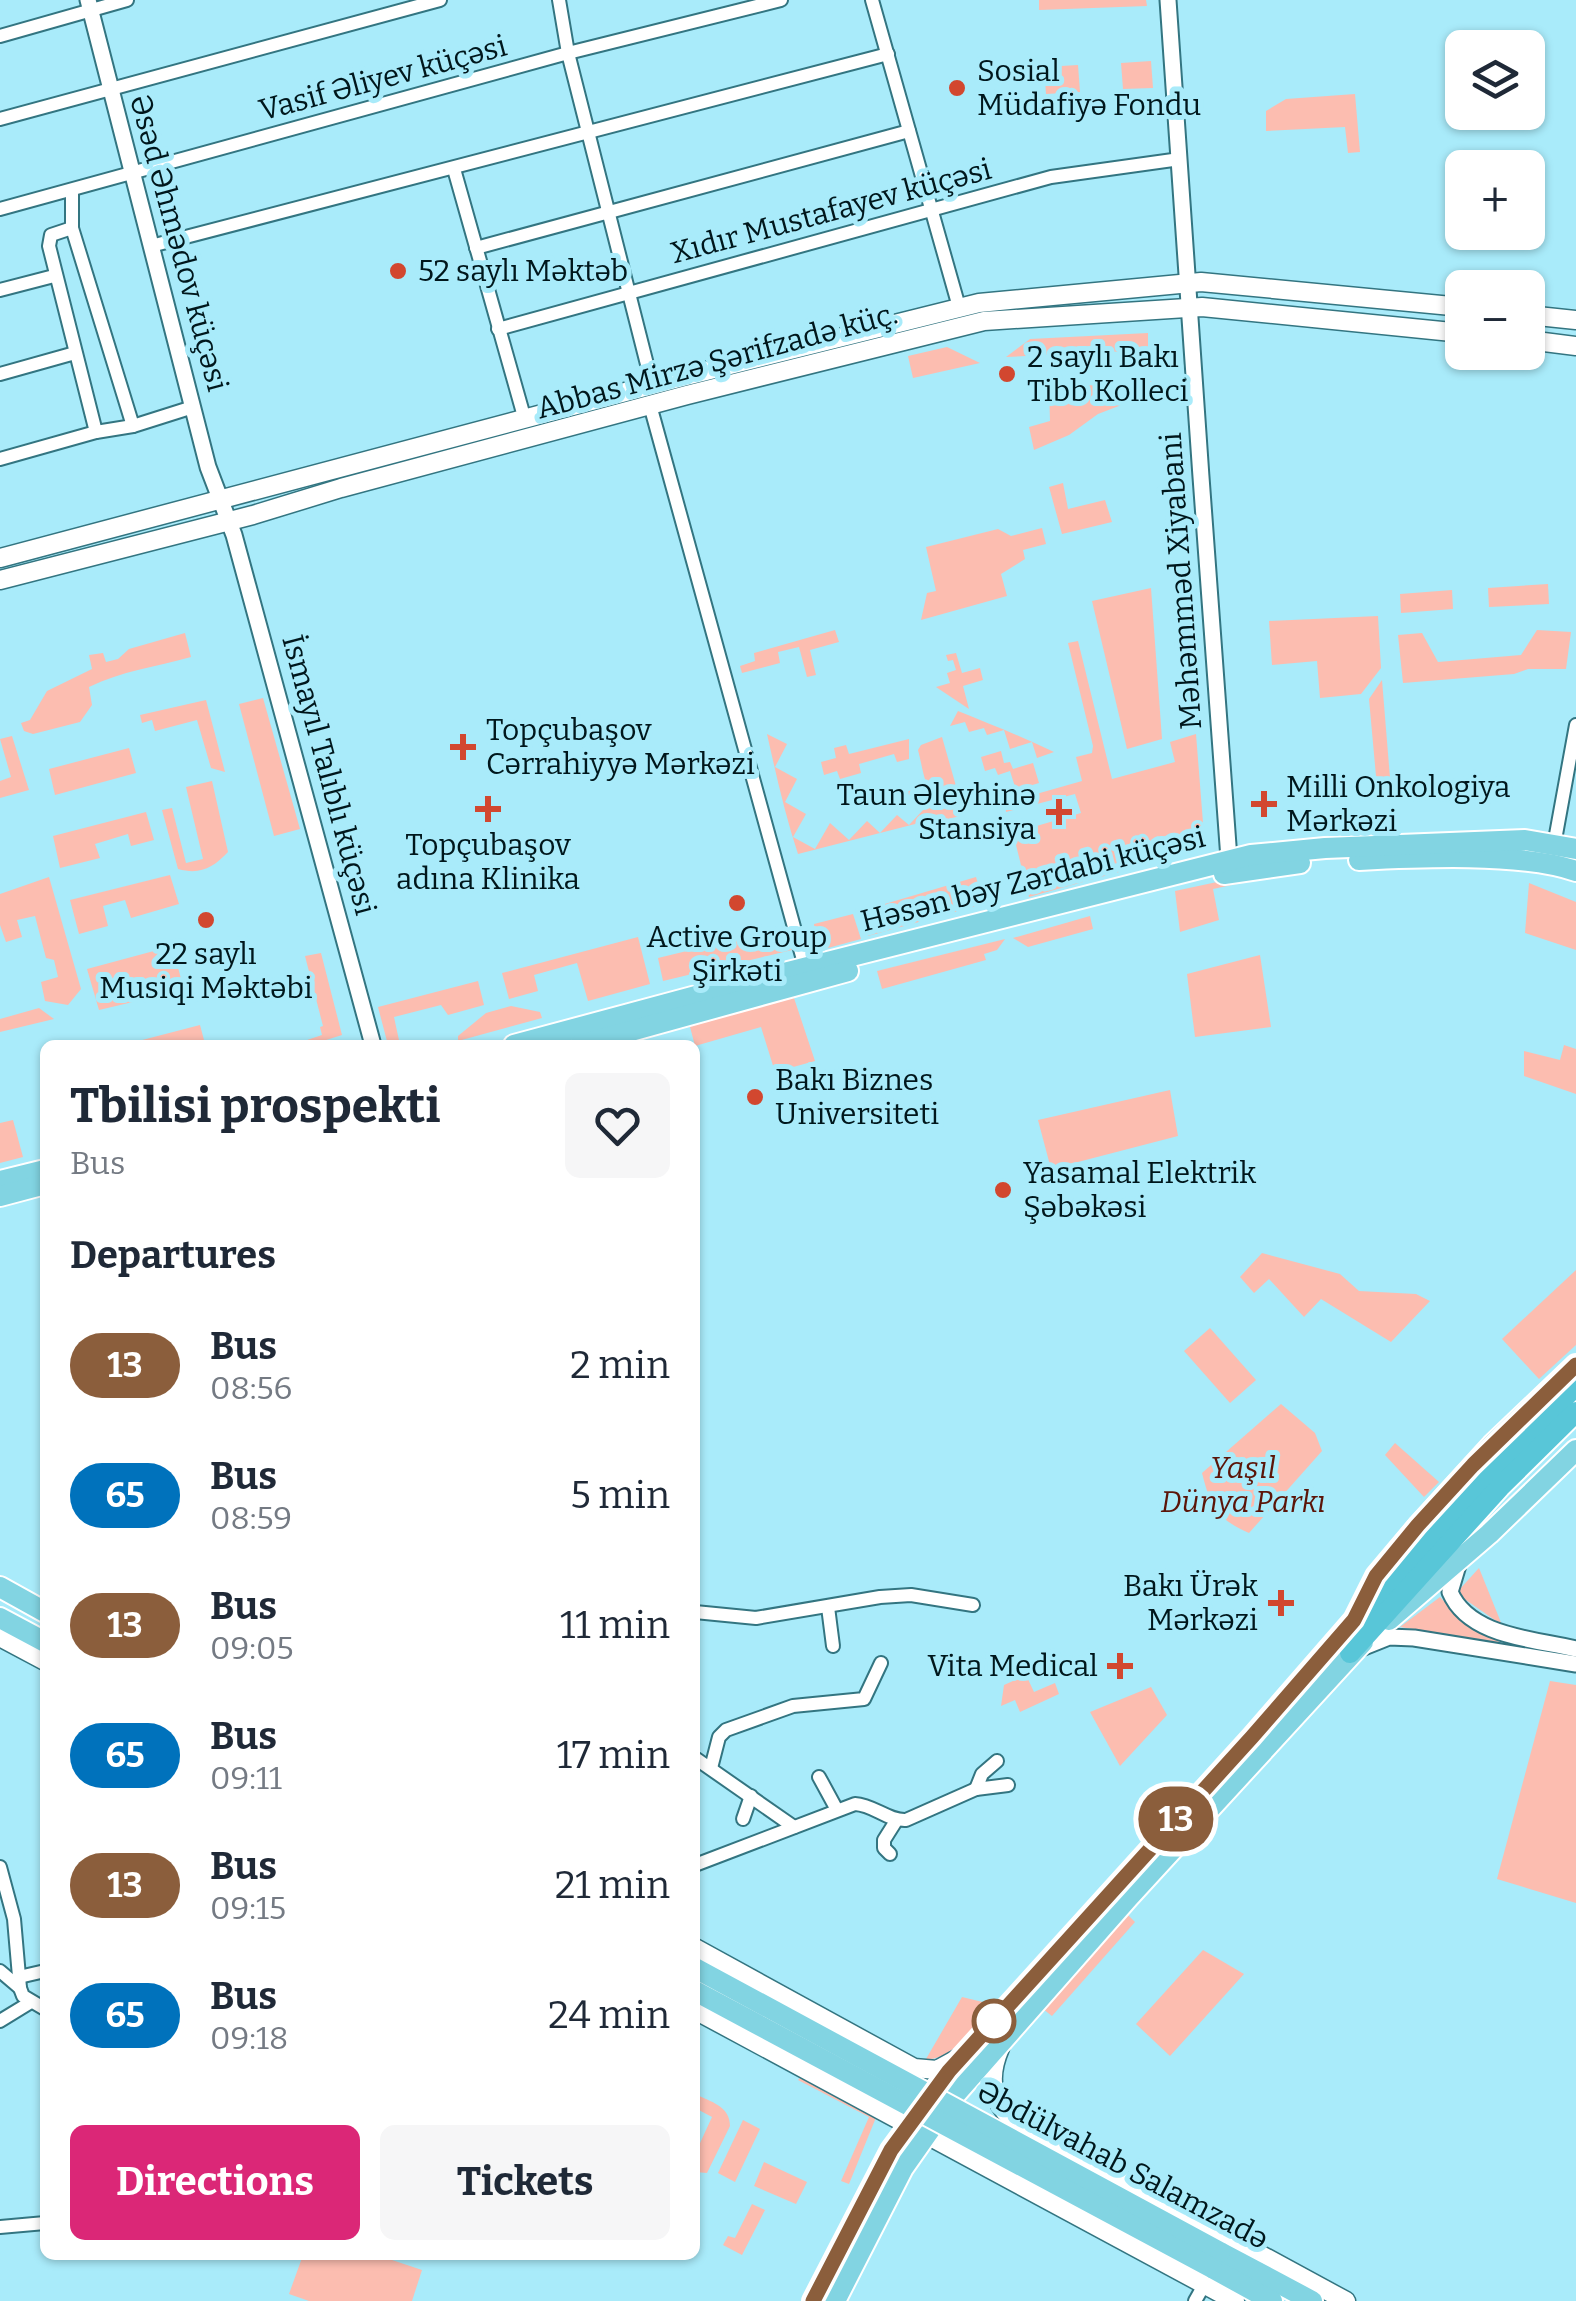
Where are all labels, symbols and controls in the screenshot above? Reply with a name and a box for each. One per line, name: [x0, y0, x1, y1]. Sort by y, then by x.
street label: Vasif Əliyev küçəsi: [255, 28, 511, 128]
map controls: [1445, 30, 1545, 370]
button: layers: [1445, 30, 1545, 130]
place label: Sosial Müdafiyə Fondu: [977, 53, 1201, 123]
marker: Sosial Müdafiyə Fondu: [946, 77, 968, 99]
street label: Əsəd Əhmədov küçəsi: [122, 91, 236, 395]
button: +: [1445, 150, 1545, 250]
street label: Xıdır Mustafayev küçəsi: [667, 151, 995, 271]
place label: 52 saylı Məktəb: [418, 253, 628, 289]
marker: 52 saylı Məktəb: [387, 260, 409, 282]
button: −: [1445, 270, 1545, 370]
street label: Abbas Mirzə Şərifzadə küç.: [533, 295, 901, 427]
place label: 2 saylı Bakı Tibb Kolleci: [1027, 339, 1188, 409]
marker: 2 saylı Bakı Tibb Kolleci: [996, 363, 1018, 385]
street label: Məhəmməd Xiyabani: [1153, 431, 1209, 731]
street label: İsmayıl Talıblı küçəsi: [274, 631, 384, 919]
place label: Topçubaşov Cərrahiyyə Mərkəzi: [486, 712, 755, 782]
marker: Topçubaşov Cərrahiyyə Mərkəzi: [450, 734, 476, 760]
place label: Milli Onkologiya Mərkəzi: [1286, 769, 1510, 839]
place label: Taun Əleyhinə Stansiya: [837, 777, 1036, 847]
marker: Milli Onkologiya Mərkəzi: [1251, 791, 1277, 817]
marker: Topçubaşov adına Klinika: [475, 796, 501, 822]
marker: Taun Əleyhinə Stansiya: [1046, 799, 1072, 825]
street label: Həsən bəy Zərdabi küçəsi: [857, 819, 1209, 939]
place label: Topçubaşov adına Klinika: [396, 827, 580, 897]
marker: Active Group Şirkəti: [726, 892, 748, 914]
marker: 22 saylı Musiqi Məktəbi: [195, 909, 217, 931]
place label: Active Group Şirkəti: [647, 919, 828, 989]
place label: 22 saylı Musiqi Məktəbi: [99, 936, 313, 1006]
place label: Bakı Biznes Universiteti: [775, 1062, 939, 1132]
button: heart: [565, 1073, 670, 1178]
text: Tbilisi prospekti: [70, 1077, 440, 1135]
marker: Bakı Biznes Universiteti: [744, 1086, 766, 1108]
text: Bus: [70, 1144, 125, 1182]
place label: Yasamal Elektrik Şəbəkəsi: [1023, 1155, 1256, 1225]
marker: Yasamal Elektrik Şəbəkəsi: [992, 1179, 1014, 1201]
text: Departures: [70, 1232, 276, 1278]
text: Bus: [210, 1323, 277, 1369]
text: 2 min: [570, 1342, 670, 1388]
text: 13: [107, 1344, 143, 1386]
text: 08:56: [210, 1369, 292, 1407]
park label: Yaşıl Dünya Parkı: [1161, 1450, 1325, 1520]
text: Bus: [210, 1453, 277, 1499]
text: 5 min: [570, 1472, 670, 1518]
text: 65: [105, 1474, 145, 1516]
text: 08:59: [210, 1499, 292, 1537]
place label: Bakı Ürək Mərkəzi: [1123, 1568, 1258, 1638]
text: Bus: [210, 1583, 277, 1629]
marker: Bakı Ürək Mərkəzi: [1268, 1590, 1294, 1616]
text: 11 min: [560, 1602, 670, 1648]
text: 13: [107, 1604, 143, 1646]
text: 09:05: [210, 1629, 294, 1667]
place label: Vita Medical: [927, 1648, 1098, 1684]
marker: Vita Medical: [1107, 1653, 1133, 1679]
text: Bus: [210, 1713, 277, 1759]
text: 17 min: [557, 1732, 670, 1778]
text: 65: [105, 1734, 145, 1776]
text: 09:11: [210, 1759, 282, 1797]
line badge: 13: [1131, 1786, 1221, 1852]
text: 13: [1158, 1798, 1194, 1840]
text: Bus: [210, 1843, 277, 1889]
text: 21 min: [555, 1862, 670, 1908]
text: 13: [107, 1864, 143, 1906]
text: 09:15: [210, 1889, 286, 1927]
text: Bus: [210, 1973, 277, 2019]
text: 24 min: [548, 1992, 670, 2038]
text: 65: [105, 1994, 145, 2036]
unlabelled marker: [973, 2000, 1015, 2042]
text: 09:18: [210, 2019, 288, 2057]
street label: Əbdülvahab Salamzadə: [971, 2073, 1275, 2257]
button: Directions: [70, 2125, 360, 2240]
button: Tickets: [380, 2125, 670, 2240]

